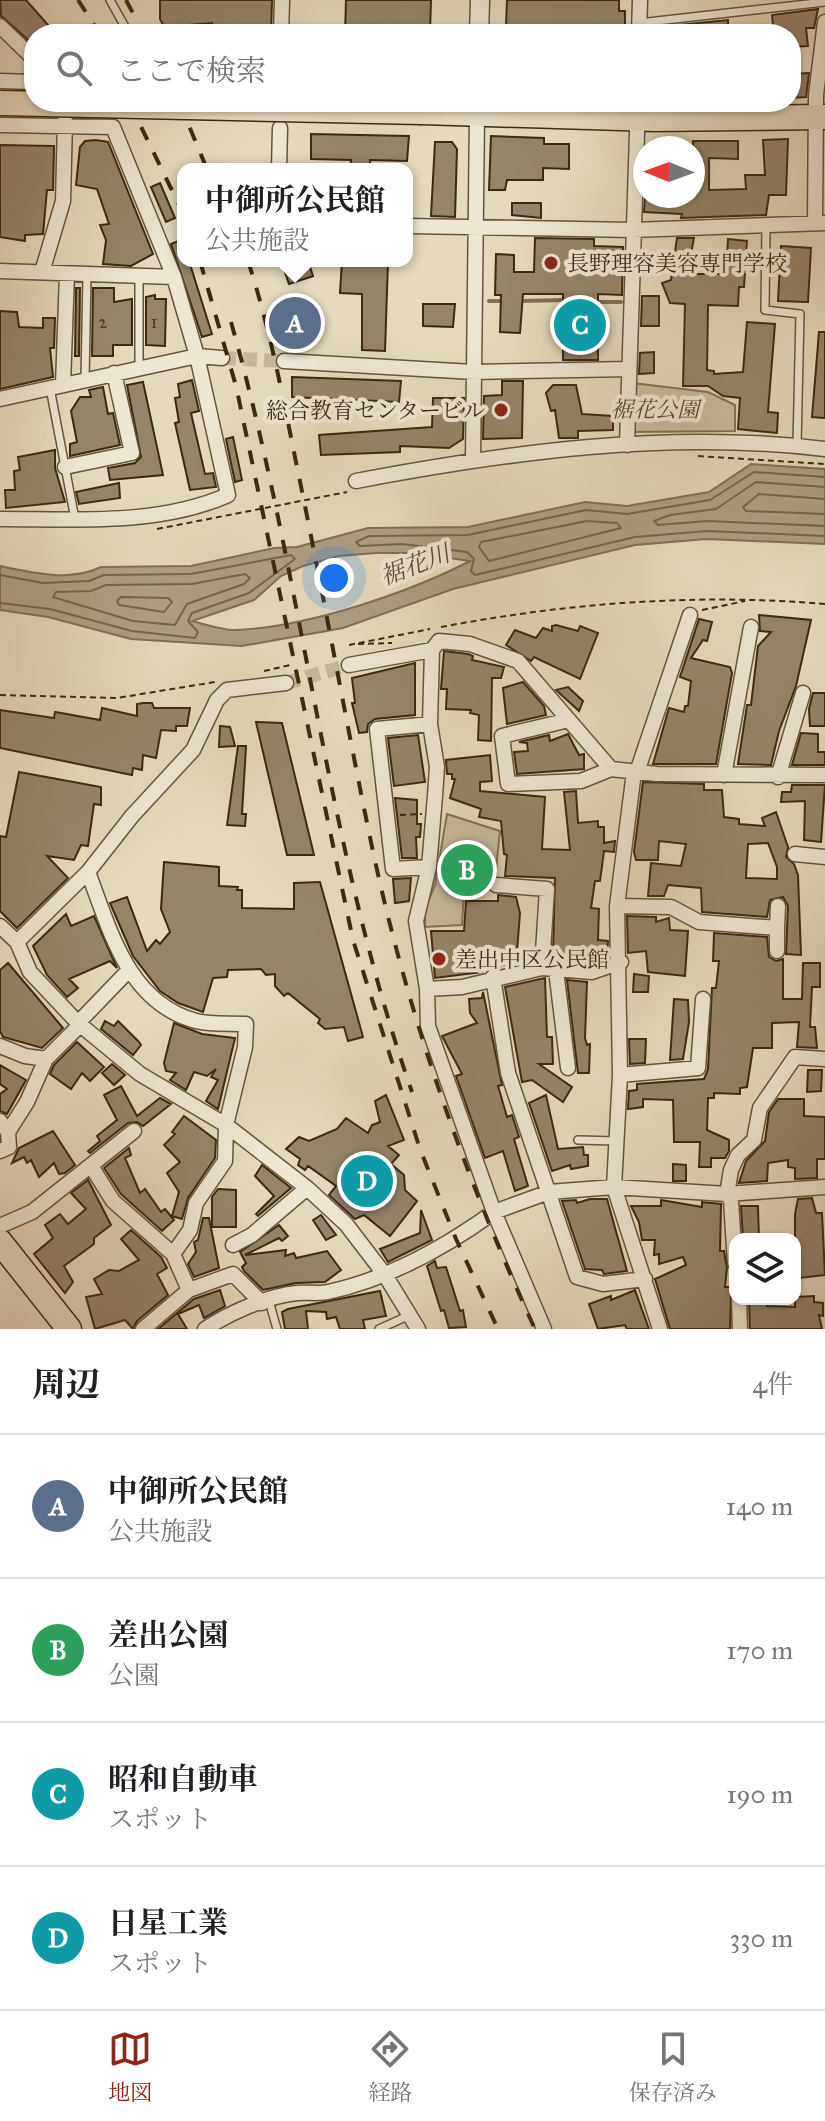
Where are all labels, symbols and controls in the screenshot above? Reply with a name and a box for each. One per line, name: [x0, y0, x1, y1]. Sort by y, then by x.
search box: [24, 24, 801, 112]
icon: search: [52, 46, 96, 90]
text: ここで検索: [116, 53, 266, 89]
north arrow: [633, 136, 705, 208]
popup: [177, 163, 413, 267]
text: 中御所公民館: [205, 182, 385, 218]
text: 公共施設: [205, 224, 309, 256]
place label: 長野理容美容専門学校: [567, 250, 787, 277]
marker: 長野理容美容専門学校: [542, 254, 560, 272]
pin: A: [269, 293, 321, 353]
pin: C: [554, 295, 606, 355]
house number: 2: [99, 311, 108, 333]
house number: 1: [150, 311, 158, 333]
park label: 裾花公園: [611, 396, 702, 423]
place label: 総合教育センタービル: [266, 397, 485, 424]
marker: 総合教育センタービル: [492, 401, 510, 419]
water label: 裾花川: [376, 537, 457, 592]
your location: [314, 558, 354, 598]
pin: B: [441, 840, 493, 900]
place label: 差出中区公民館: [455, 946, 609, 973]
marker: 差出中区公民館: [430, 950, 448, 968]
pin: D: [341, 1151, 393, 1211]
map controls: [729, 1233, 801, 1305]
button: layers: [729, 1233, 801, 1305]
text: 周辺: [32, 1364, 100, 1405]
text: 4件: [753, 1368, 793, 1400]
text: 中御所公民館: [108, 1473, 288, 1509]
text: A: [49, 1490, 67, 1522]
text: 140 m: [726, 1490, 793, 1522]
text: 公共施設: [108, 1515, 212, 1547]
text: 差出公園: [108, 1617, 228, 1653]
text: B: [49, 1634, 67, 1666]
text: 170 m: [726, 1634, 793, 1666]
text: 公園: [108, 1659, 160, 1691]
text: 昭和自動車: [108, 1761, 258, 1797]
text: C: [49, 1778, 67, 1810]
text: 190 m: [726, 1778, 793, 1810]
text: スポット: [108, 1803, 212, 1835]
text: 日星工業: [108, 1905, 228, 1941]
text: D: [48, 1922, 68, 1954]
text: 330 m: [730, 1922, 793, 1954]
text: スポット: [108, 1947, 212, 1979]
tab: 地図: [108, 2027, 152, 2106]
tab: 経路: [368, 2027, 413, 2106]
tab: 保存済み: [629, 2027, 717, 2106]

